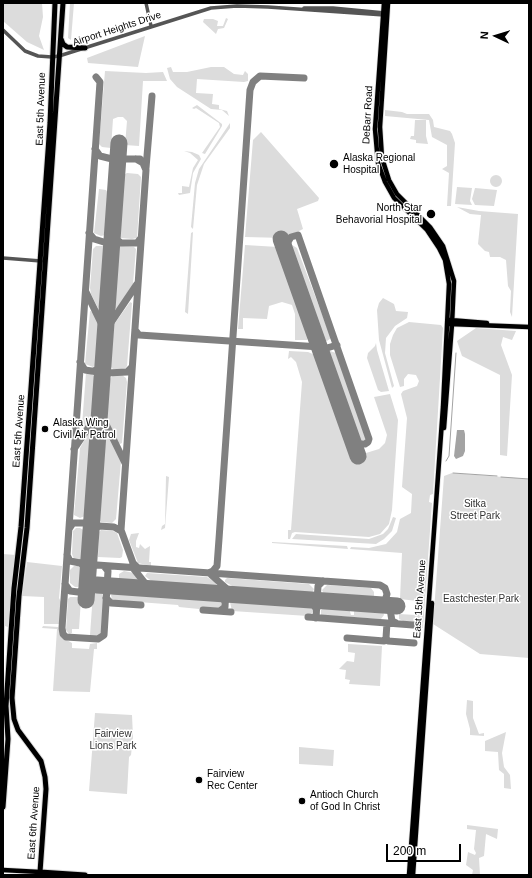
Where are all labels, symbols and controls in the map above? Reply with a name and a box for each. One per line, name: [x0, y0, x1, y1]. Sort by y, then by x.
street label: Airport Heights Drive: [71, 9, 163, 49]
north arrow: [476, 16, 516, 56]
text: N: [478, 31, 490, 40]
street label: East 5th Avenue: [34, 72, 48, 146]
street label: DeBarr Road: [360, 86, 376, 144]
place label: Alaska Regional Hospital: [343, 152, 415, 176]
marker: Alaska Regional Hospital: [328, 158, 340, 170]
place label: North Star Behavorial Hospital: [336, 202, 422, 226]
marker: North Star Behavorial Hospital: [425, 208, 437, 220]
street label: East 5th Avenue: [10, 394, 28, 468]
place label: Alaska Wing Civil Air Patrol: [53, 417, 116, 440]
marker: Alaska Wing Civil Air Patrol: [40, 424, 50, 434]
park label: Sitka Street Park: [450, 498, 500, 522]
street label: East 15th Avenue: [411, 559, 429, 639]
park label: Eastchester Park: [443, 593, 519, 605]
park label: Fairview Lions Park: [89, 728, 137, 752]
place label: Fairview Rec Center: [207, 768, 258, 792]
marker: Fairview Rec Center: [194, 775, 204, 785]
street label: East 6th Avenue: [25, 786, 43, 860]
place label: Antioch Church of God In Christ: [310, 789, 380, 812]
marker: Antioch Church of God In Christ: [297, 796, 307, 806]
scale bar: [388, 836, 463, 862]
text: 200 m: [393, 844, 426, 858]

